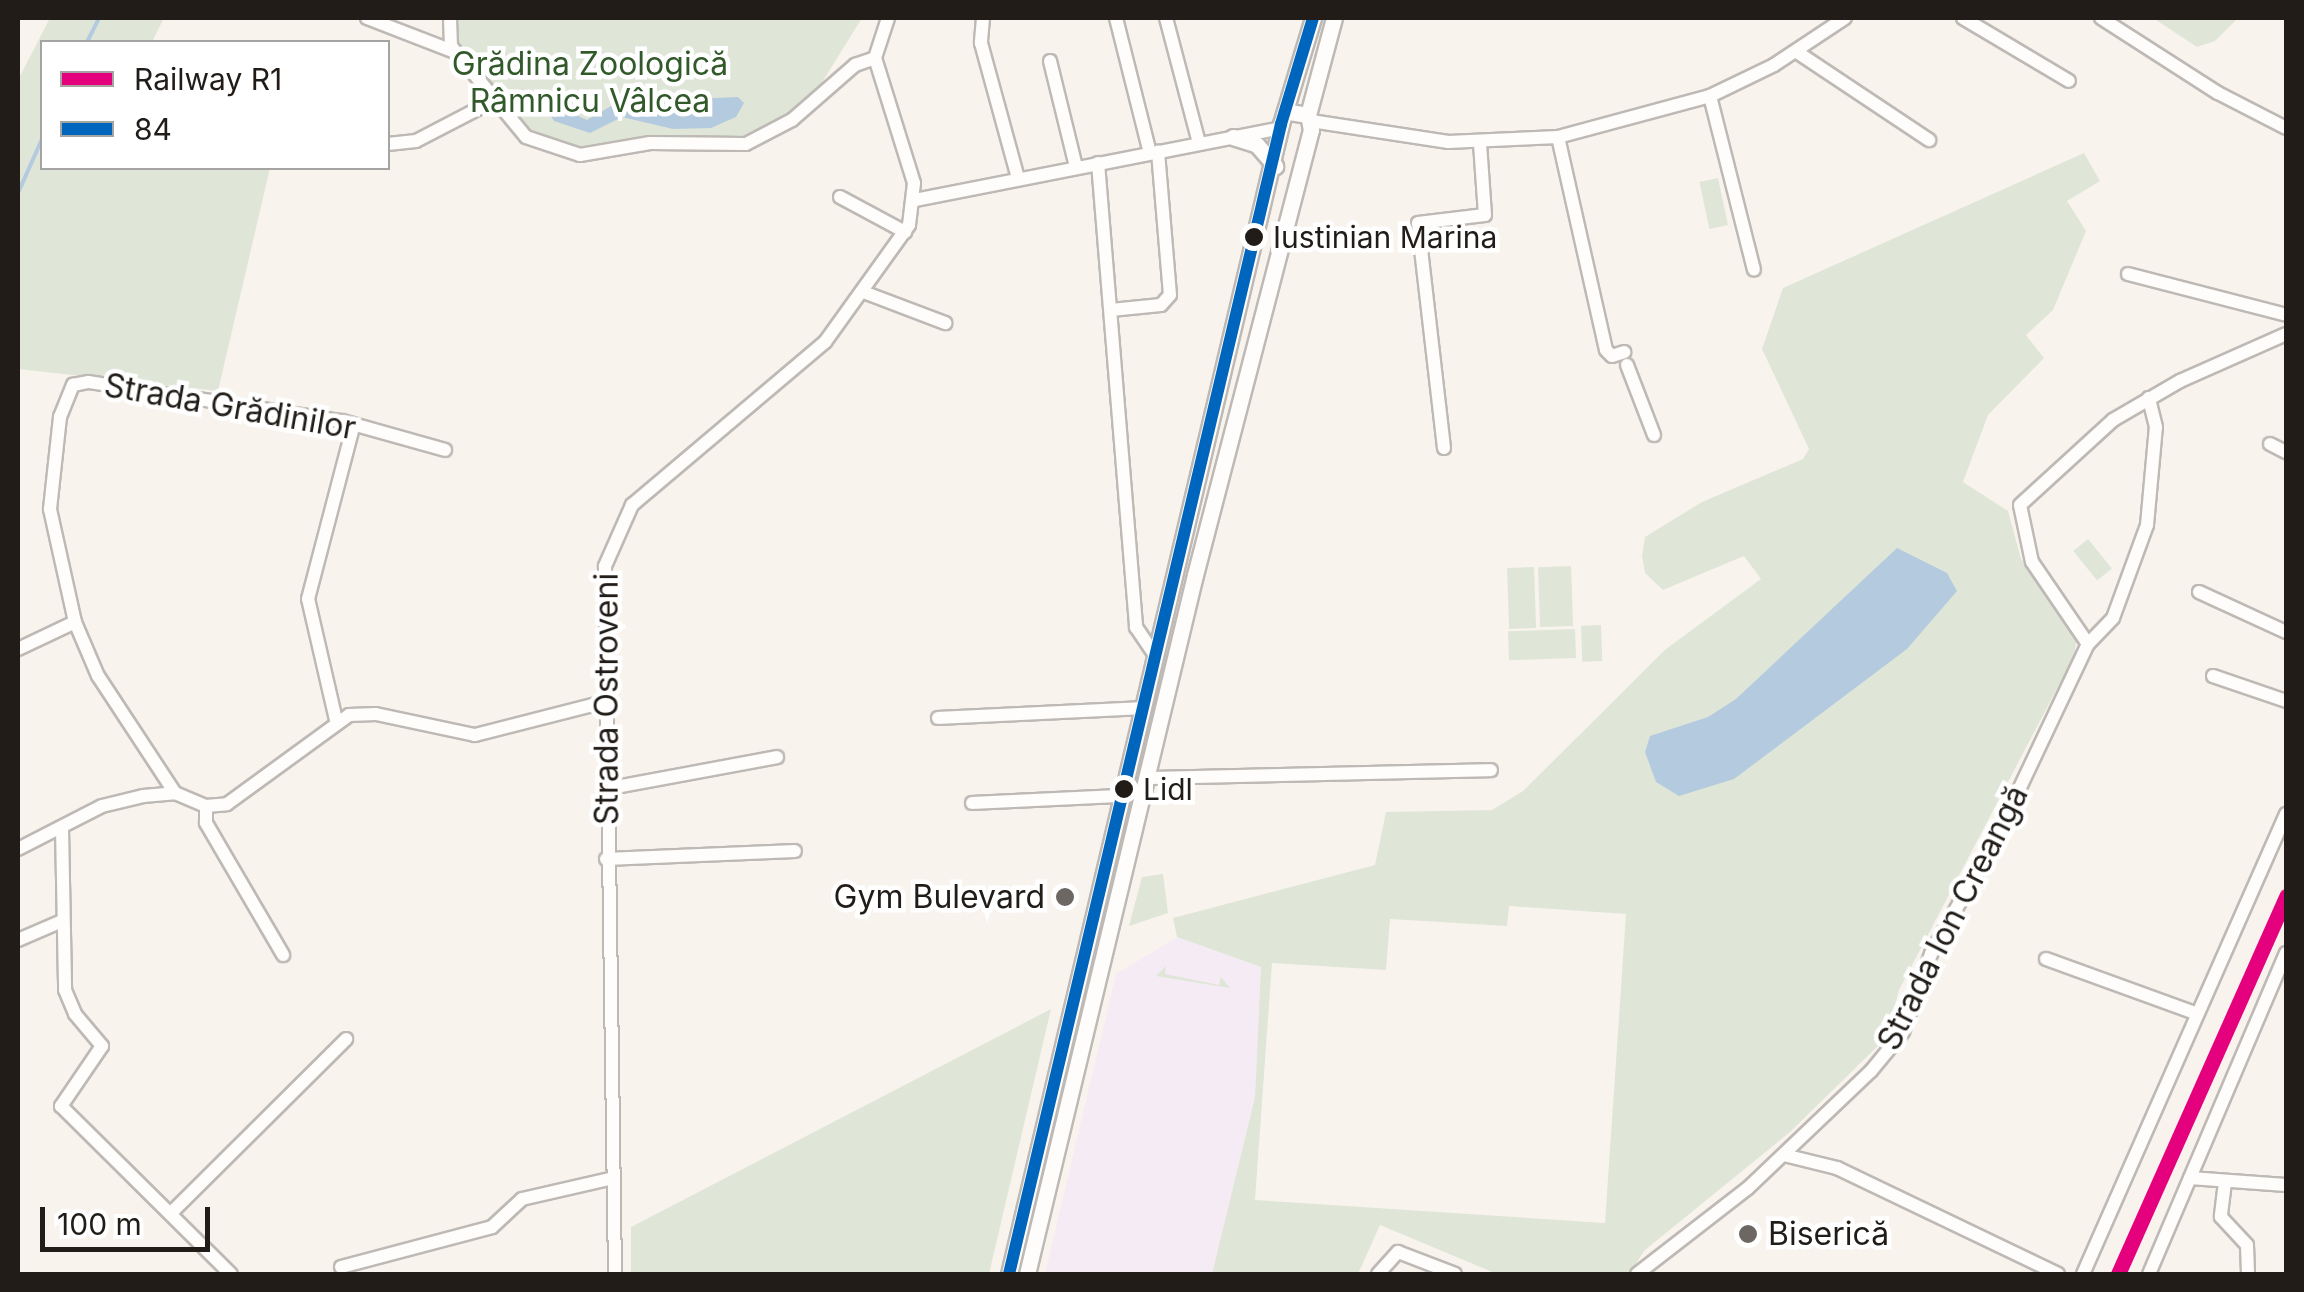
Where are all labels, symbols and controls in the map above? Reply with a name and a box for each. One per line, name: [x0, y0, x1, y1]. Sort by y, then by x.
legend: [40, 40, 390, 170]
park label: Grădina Zoologică Râmnicu Vâlcea: [452, 46, 728, 121]
text: Railway R1: [134, 61, 282, 97]
text: 84: [134, 111, 172, 147]
place label: Iustinian Marina: [1273, 219, 1497, 255]
marker: Iustinian Marina: [1244, 227, 1264, 247]
street label: Strada Grădinilor: [101, 366, 359, 448]
street label: Strada Ostroveni: [588, 573, 626, 825]
place label: Lidl: [1143, 771, 1193, 807]
marker: Lidl: [1114, 779, 1134, 799]
street label: Strada Ion Creangă: [1870, 779, 2036, 1057]
place label: Gym Bulevard: [834, 878, 1045, 916]
marker: Gym Bulevard: [1054, 886, 1076, 908]
scale bar: [45, 1187, 215, 1249]
text: 100 m: [57, 1206, 142, 1242]
place label: Biserică: [1768, 1215, 1889, 1253]
marker: Biserică: [1737, 1223, 1759, 1245]

